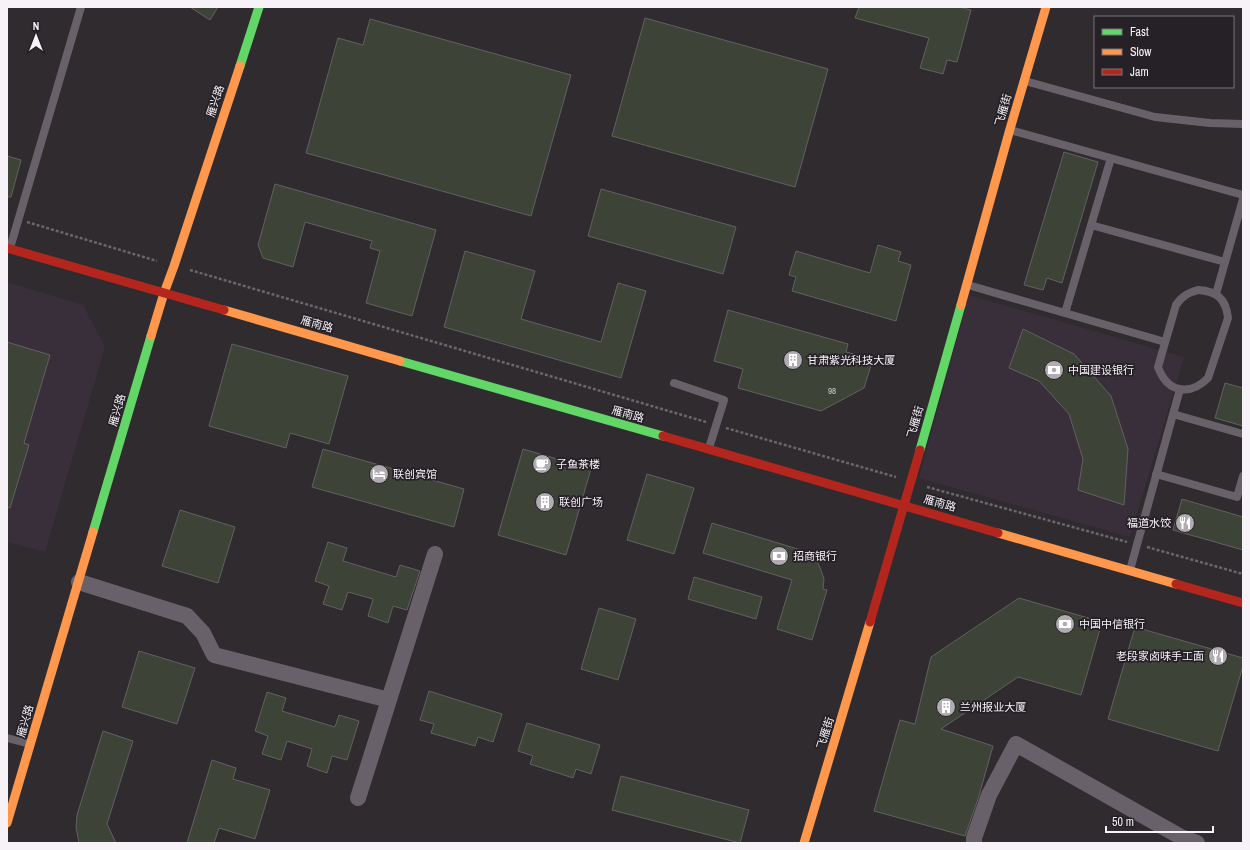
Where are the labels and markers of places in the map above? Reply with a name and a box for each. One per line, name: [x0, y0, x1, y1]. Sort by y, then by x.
building icon: 甘肃紫光科技大厦: [782, 349, 804, 371]
place label: 甘肃紫光科技大厦: [807, 353, 895, 367]
bank icon: 中国建设银行: [1043, 359, 1065, 381]
place label: 中国建设银行: [1068, 363, 1134, 377]
cafe icon: 子鱼茶楼: [531, 453, 553, 475]
place label: 子鱼茶楼: [556, 457, 600, 471]
hotel icon: 联创宾馆: [368, 463, 390, 485]
place label: 联创宾馆: [393, 467, 437, 481]
building icon: 联创广场: [534, 491, 556, 513]
place label: 联创广场: [559, 495, 603, 509]
restaurant icon: 福道水饺: [1174, 512, 1196, 534]
place label: 福道水饺: [1127, 516, 1171, 530]
bank icon: 招商银行: [768, 545, 790, 567]
place label: 招商银行: [793, 549, 837, 563]
bank icon: 中国中信银行: [1054, 613, 1076, 635]
place label: 中国中信银行: [1079, 617, 1145, 631]
restaurant icon: 老段家卤味手工面: [1207, 645, 1229, 667]
place label: 老段家卤味手工面: [1116, 649, 1204, 663]
building icon: 兰州报业大厦: [935, 696, 957, 718]
place label: 兰州报业大厦: [960, 700, 1026, 714]

